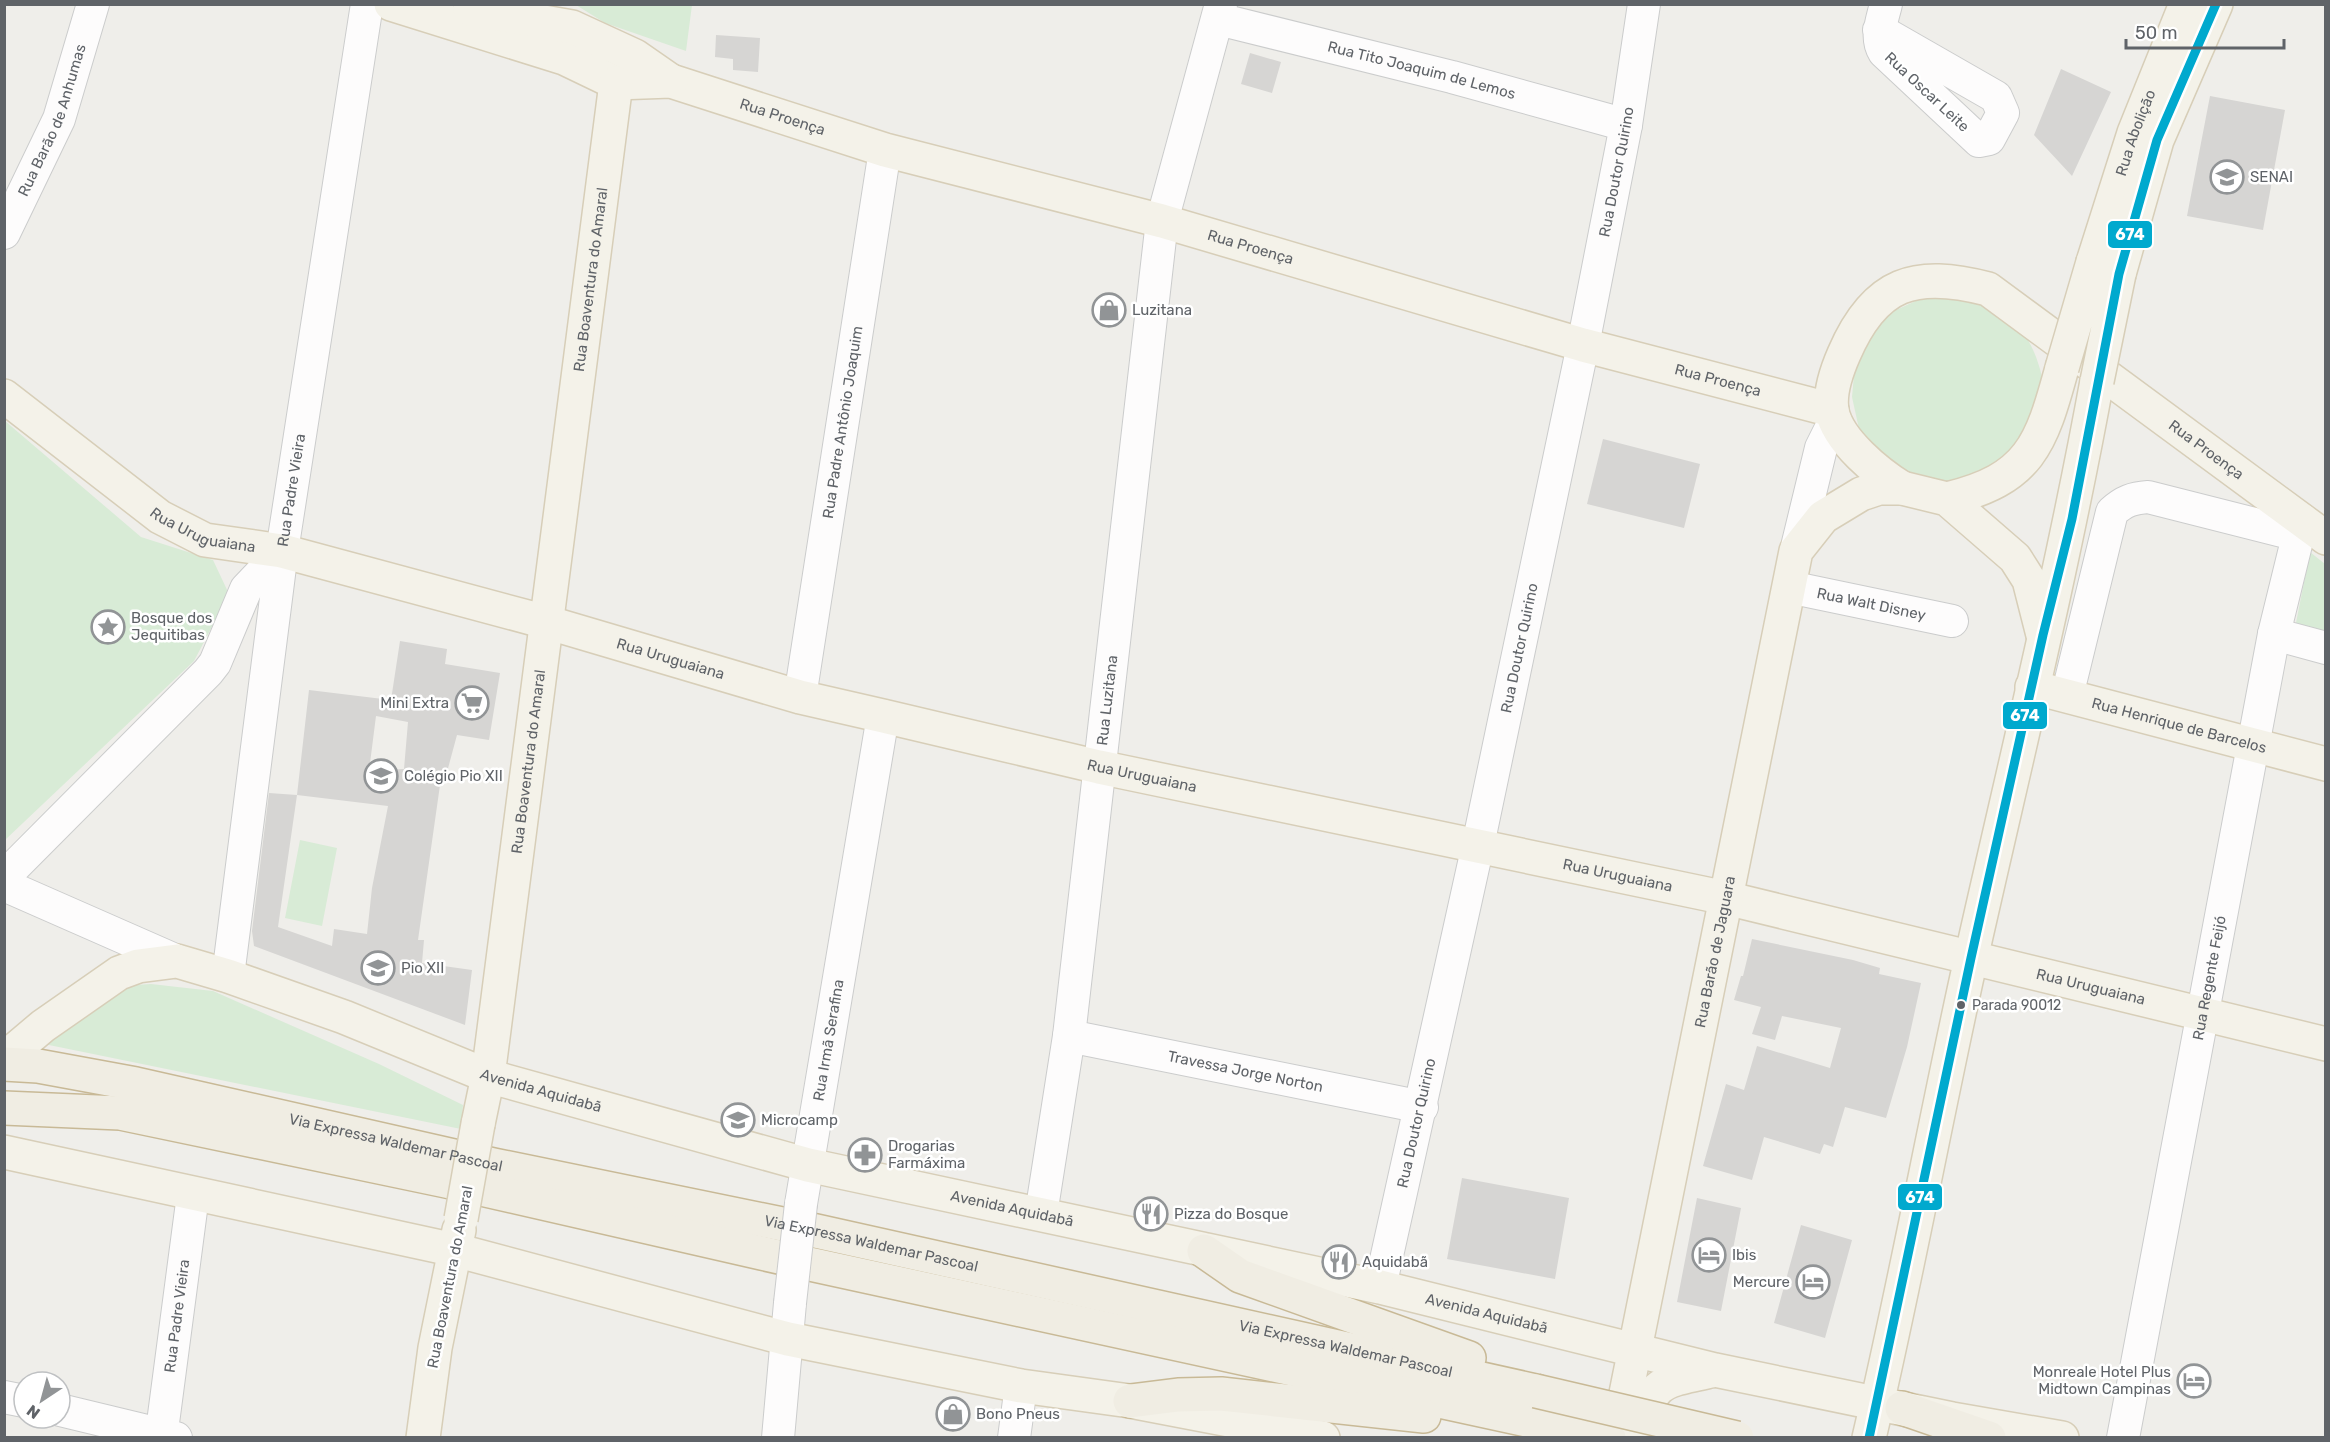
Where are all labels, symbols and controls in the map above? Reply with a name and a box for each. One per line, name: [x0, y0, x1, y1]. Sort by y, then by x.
scale bar: [2126, 12, 2284, 50]
text: 50 m: [2135, 22, 2178, 44]
street label: Rua Tito Joaquim de Lemos: [1326, 38, 1518, 103]
street label: Rua Barão de Anhumas: [14, 42, 90, 199]
street label: Rua Oscar Leite: [1881, 48, 1973, 136]
street label: Rua Abolição: [2112, 87, 2160, 178]
street label: Rua Proença: [737, 95, 827, 139]
street label: Rua Doutor Quirino: [1595, 106, 1638, 239]
school or university icon: SENAI: [2209, 159, 2245, 195]
place label: SENAI: [2250, 168, 2293, 186]
street label: Rua Boaventura do Amaral: [570, 186, 611, 373]
line badge: 674: [2107, 220, 2153, 249]
text: 674: [2115, 225, 2145, 244]
street label: Rua Proença: [1205, 226, 1296, 268]
shop icon: Luzitana: [1091, 292, 1127, 328]
place label: Luzitana: [1132, 301, 1192, 319]
street label: Rua Padre Antônio Joaquim: [819, 325, 867, 520]
street label: Rua Proença: [1673, 360, 1763, 400]
street label: Rua Proença: [2165, 416, 2247, 483]
street label: Rua Padre Vieira: [274, 432, 309, 548]
street label: Rua Uruguaiana: [146, 504, 257, 556]
street label: Rua Doutor Quirino: [1497, 581, 1542, 715]
street label: Rua Walt Disney: [1815, 584, 1927, 624]
place icon: Bosque dos Jequitibas: [90, 609, 126, 645]
place label: Bosque dos Jequitibas: [131, 609, 213, 644]
street label: Rua Uruguaiana: [614, 634, 727, 683]
street label: Rua Luzitana: [1093, 654, 1121, 747]
street label: Rua Boaventura do Amaral: [508, 668, 549, 855]
supermarket icon: Mini Extra: [454, 685, 490, 721]
place label: Mini Extra: [380, 694, 449, 712]
street label: Rua Henrique de Barcelos: [2090, 694, 2269, 757]
line badge: 674: [2002, 701, 2048, 730]
text: 674: [2010, 706, 2040, 725]
street label: Rua Uruguaiana: [1085, 756, 1199, 796]
school or university icon: Colégio Pio XII: [363, 758, 399, 794]
place label: Colégio Pio XII: [404, 767, 503, 785]
street label: Rua Uruguaiana: [1561, 855, 1674, 896]
street label: Rua Barão de Jaguara: [1691, 874, 1739, 1029]
street label: Rua Regente Feijó: [2189, 914, 2230, 1042]
school or university icon: Pio XII: [360, 950, 396, 986]
place label: Pio XII: [401, 959, 444, 977]
street label: Rua Uruguaiana: [2034, 965, 2147, 1009]
street label: Rua Irmã Serafina: [809, 978, 848, 1102]
place label: Parada 90012: [1972, 997, 2061, 1014]
marker: Parada 90012: [1955, 999, 1967, 1011]
street label: Travessa Jorge Norton: [1166, 1047, 1325, 1096]
street label: Rua Doutor Quirino: [1393, 1056, 1439, 1190]
street label: Avenida Aquidabã: [477, 1065, 604, 1116]
school or university icon: Microcamp: [720, 1102, 756, 1138]
street label: Via Expressa Waldemar Pascoal: [287, 1110, 504, 1176]
place label: Microcamp: [761, 1111, 838, 1129]
pharmacy icon: Drogarias Farmáxima: [847, 1137, 883, 1173]
place label: Drogarias Farmáxima: [888, 1137, 965, 1172]
line badge: 674: [1897, 1183, 1943, 1211]
street label: Rua Boaventura do Amaral: [423, 1184, 477, 1370]
street label: Avenida Aquidabã: [949, 1187, 1075, 1230]
text: 674: [1905, 1188, 1935, 1207]
restaurant icon: Pizza do Bosque: [1133, 1196, 1169, 1232]
place label: Pizza do Bosque: [1174, 1205, 1288, 1223]
street label: Via Expressa Waldemar Pascoal: [763, 1212, 980, 1276]
hotel icon: Ibis: [1691, 1237, 1727, 1273]
restaurant icon: Aquidabã: [1321, 1244, 1357, 1280]
place label: Ibis: [1732, 1246, 1757, 1264]
place label: Aquidabã: [1362, 1253, 1428, 1271]
street label: Rua Padre Vieira: [161, 1258, 193, 1374]
hotel icon: Mercure: [1795, 1264, 1831, 1300]
place label: Mercure: [1733, 1273, 1790, 1291]
street label: Avenida Aquidabã: [1424, 1290, 1550, 1337]
street label: Via Expressa Waldemar Pascoal: [1237, 1316, 1454, 1381]
place label: Monreale Hotel Plus Midtown Campinas: [2033, 1363, 2171, 1398]
hotel icon: Monreale Hotel Plus Midtown Campinas: [2176, 1363, 2212, 1399]
north arrow: [12, 1370, 72, 1430]
shop icon: Bono Pneus: [935, 1396, 971, 1432]
text: N: [23, 1401, 44, 1423]
place label: Bono Pneus: [976, 1405, 1060, 1423]

